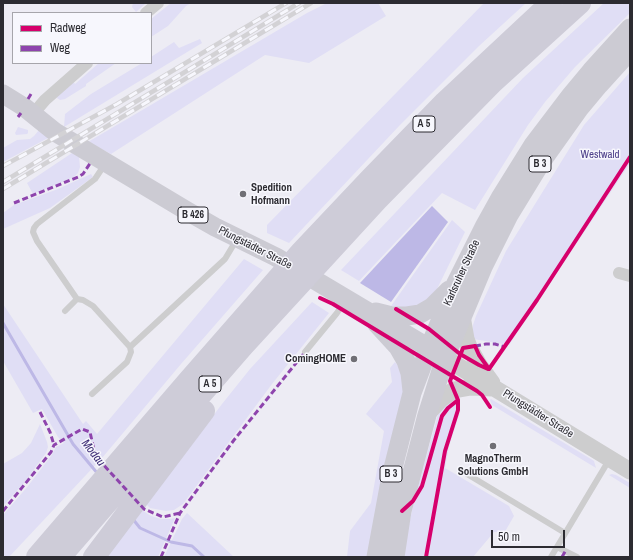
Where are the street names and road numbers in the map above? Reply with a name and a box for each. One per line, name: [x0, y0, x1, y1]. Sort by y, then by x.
road number: A 5: [413, 116, 435, 132]
road number: B 3: [529, 156, 551, 172]
road number: B 426: [178, 207, 208, 223]
street label: Pfungstädter Straße: [216, 224, 294, 272]
street label: Karlsruher Straße: [441, 238, 483, 308]
road number: A 5: [199, 376, 221, 392]
street label: Pfungstädter Straße: [500, 387, 576, 441]
road number: B 3: [380, 466, 402, 482]

